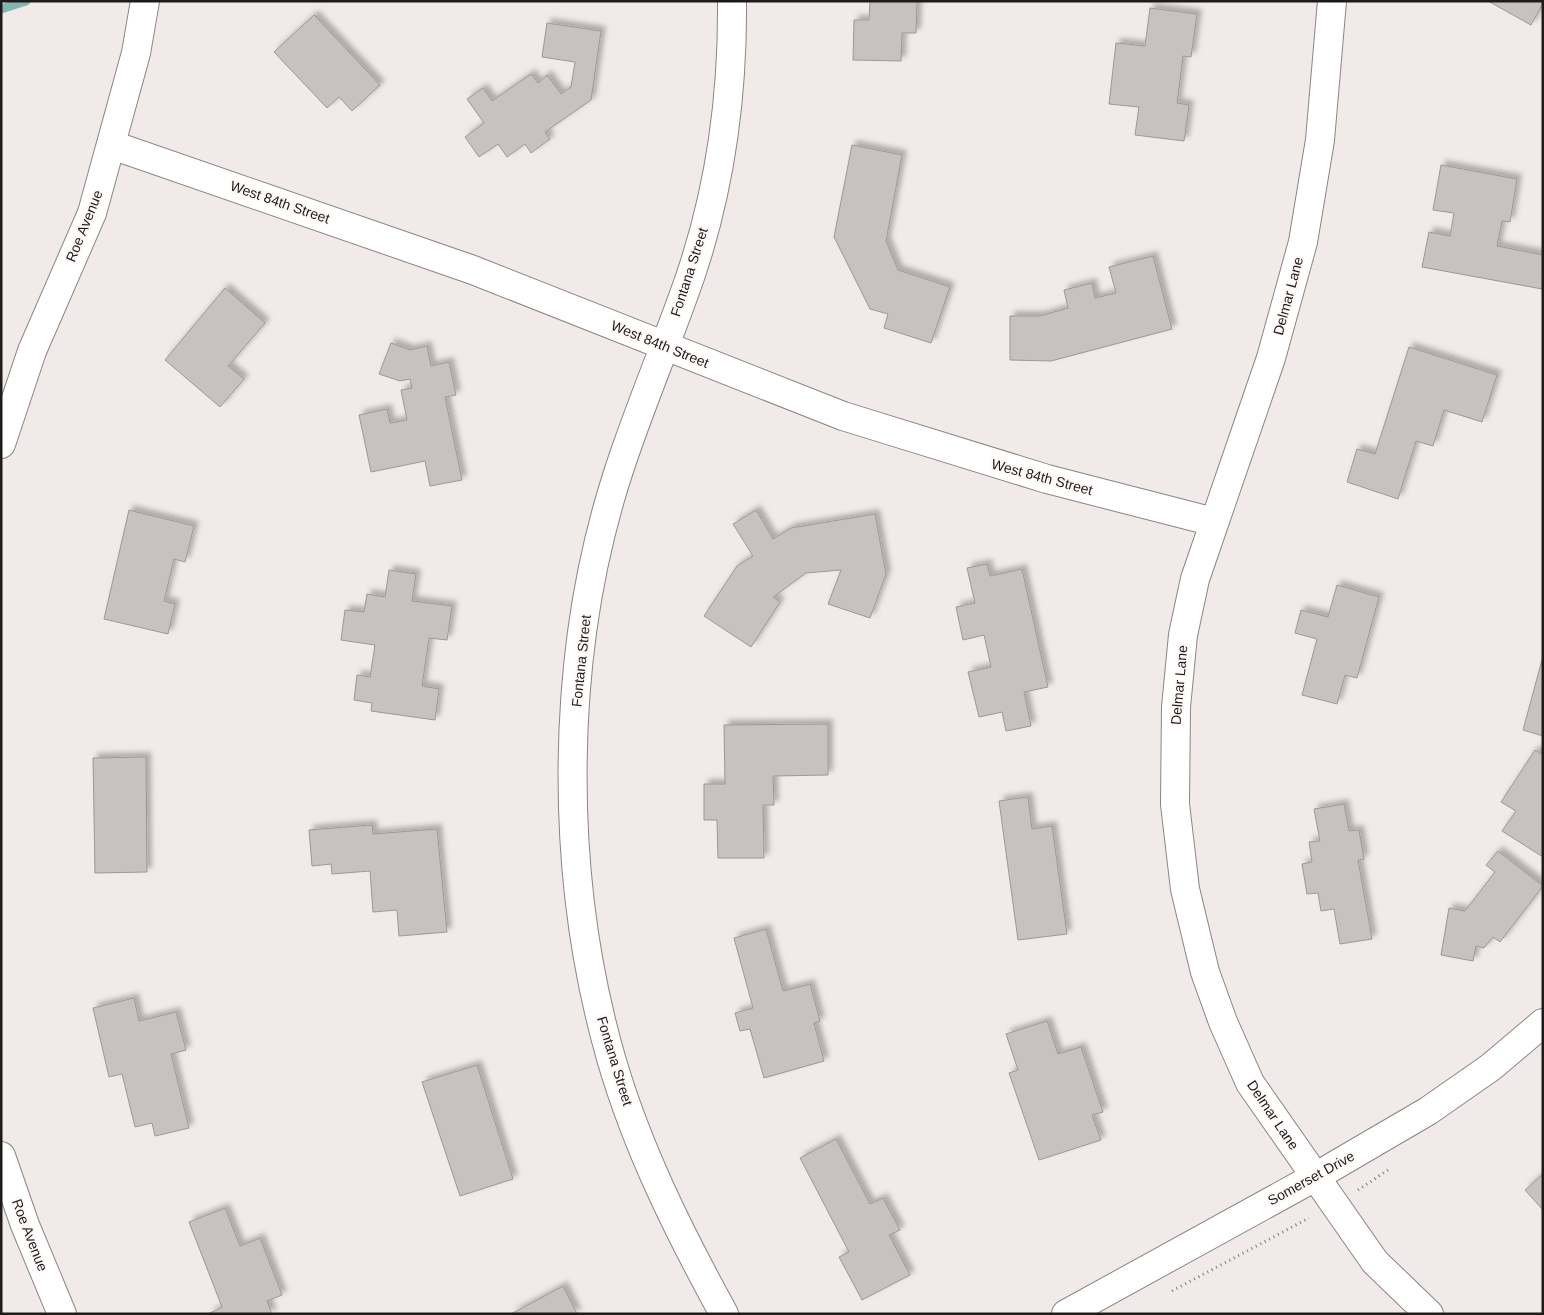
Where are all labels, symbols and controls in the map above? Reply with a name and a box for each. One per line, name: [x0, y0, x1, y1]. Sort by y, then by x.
street label: West 84th Street: [228, 178, 332, 227]
street label: Roe Avenue: [62, 188, 106, 264]
street label: Fontana Street: [667, 225, 711, 319]
street label: Delmar Lane: [1270, 255, 1306, 337]
street label: West 84th Street: [609, 317, 711, 371]
street label: West 84th Street: [990, 456, 1094, 498]
street label: Fontana Street: [568, 614, 594, 708]
street label: Delmar Lane: [1168, 644, 1190, 726]
street label: Fontana Street: [594, 1014, 636, 1108]
street label: Delmar Lane: [1244, 1077, 1302, 1153]
street label: Somerset Drive: [1265, 1148, 1357, 1208]
street label: Roe Avenue: [9, 1197, 51, 1274]

